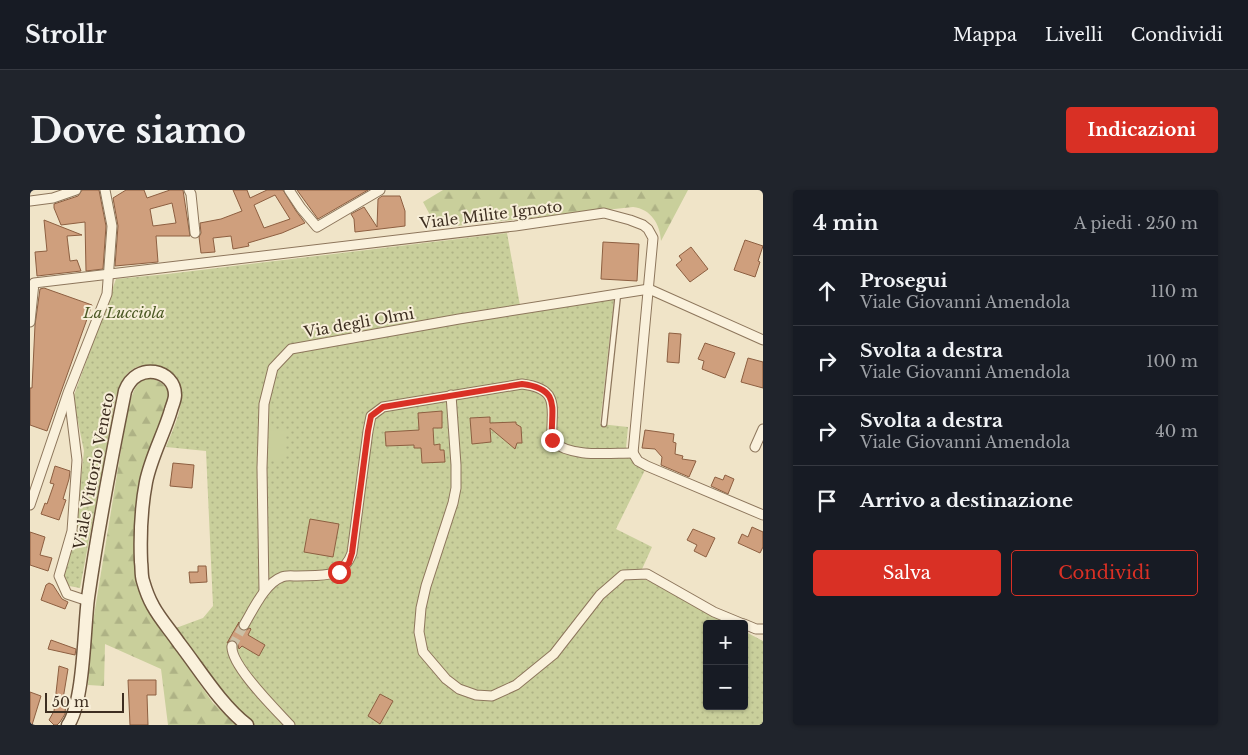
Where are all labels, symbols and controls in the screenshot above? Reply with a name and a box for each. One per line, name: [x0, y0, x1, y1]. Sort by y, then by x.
text: Strollr: [25, 20, 107, 49]
text: Mappa: [953, 24, 1017, 46]
text: Livelli: [1045, 24, 1103, 46]
text: Condividi: [1131, 24, 1223, 46]
button: Indicazioni: [1066, 107, 1218, 153]
text: Dove siamo: [30, 109, 246, 152]
street label: Viale Milite Ignoto: [418, 196, 563, 233]
text: 4 min: [813, 210, 879, 236]
text: A piedi · 250 m: [1074, 213, 1198, 233]
text: Prosegui: [860, 269, 947, 292]
icon: ahead: [813, 277, 841, 305]
text: 110 m: [1151, 281, 1198, 301]
text: Viale Giovanni Amendola: [860, 292, 1070, 312]
park label: La Lucciola: [82, 303, 165, 322]
street label: Via degli Olmi: [301, 303, 415, 342]
text: Svolta a destra: [860, 339, 1003, 362]
icon: right: [813, 347, 841, 375]
text: 100 m: [1146, 351, 1198, 371]
text: Viale Giovanni Amendola: [860, 362, 1070, 382]
street label: Viale Vittorio Veneto: [69, 391, 118, 552]
text: Svolta a destra: [860, 409, 1003, 432]
icon: right: [813, 417, 841, 445]
text: 40 m: [1155, 421, 1198, 441]
route end: [541, 429, 564, 452]
text: Viale Giovanni Amendola: [860, 432, 1070, 452]
icon: arrive: [813, 487, 841, 515]
text: Arrivo a destinazione: [860, 489, 1073, 512]
button: Salva: [813, 550, 1001, 596]
button: Condividi: [1011, 550, 1198, 596]
route start: [328, 561, 351, 584]
map controls: [703, 620, 748, 710]
button: +: [703, 620, 748, 665]
button: −: [703, 665, 748, 710]
scale bar: [45, 690, 124, 713]
text: 50 m: [52, 693, 89, 711]

